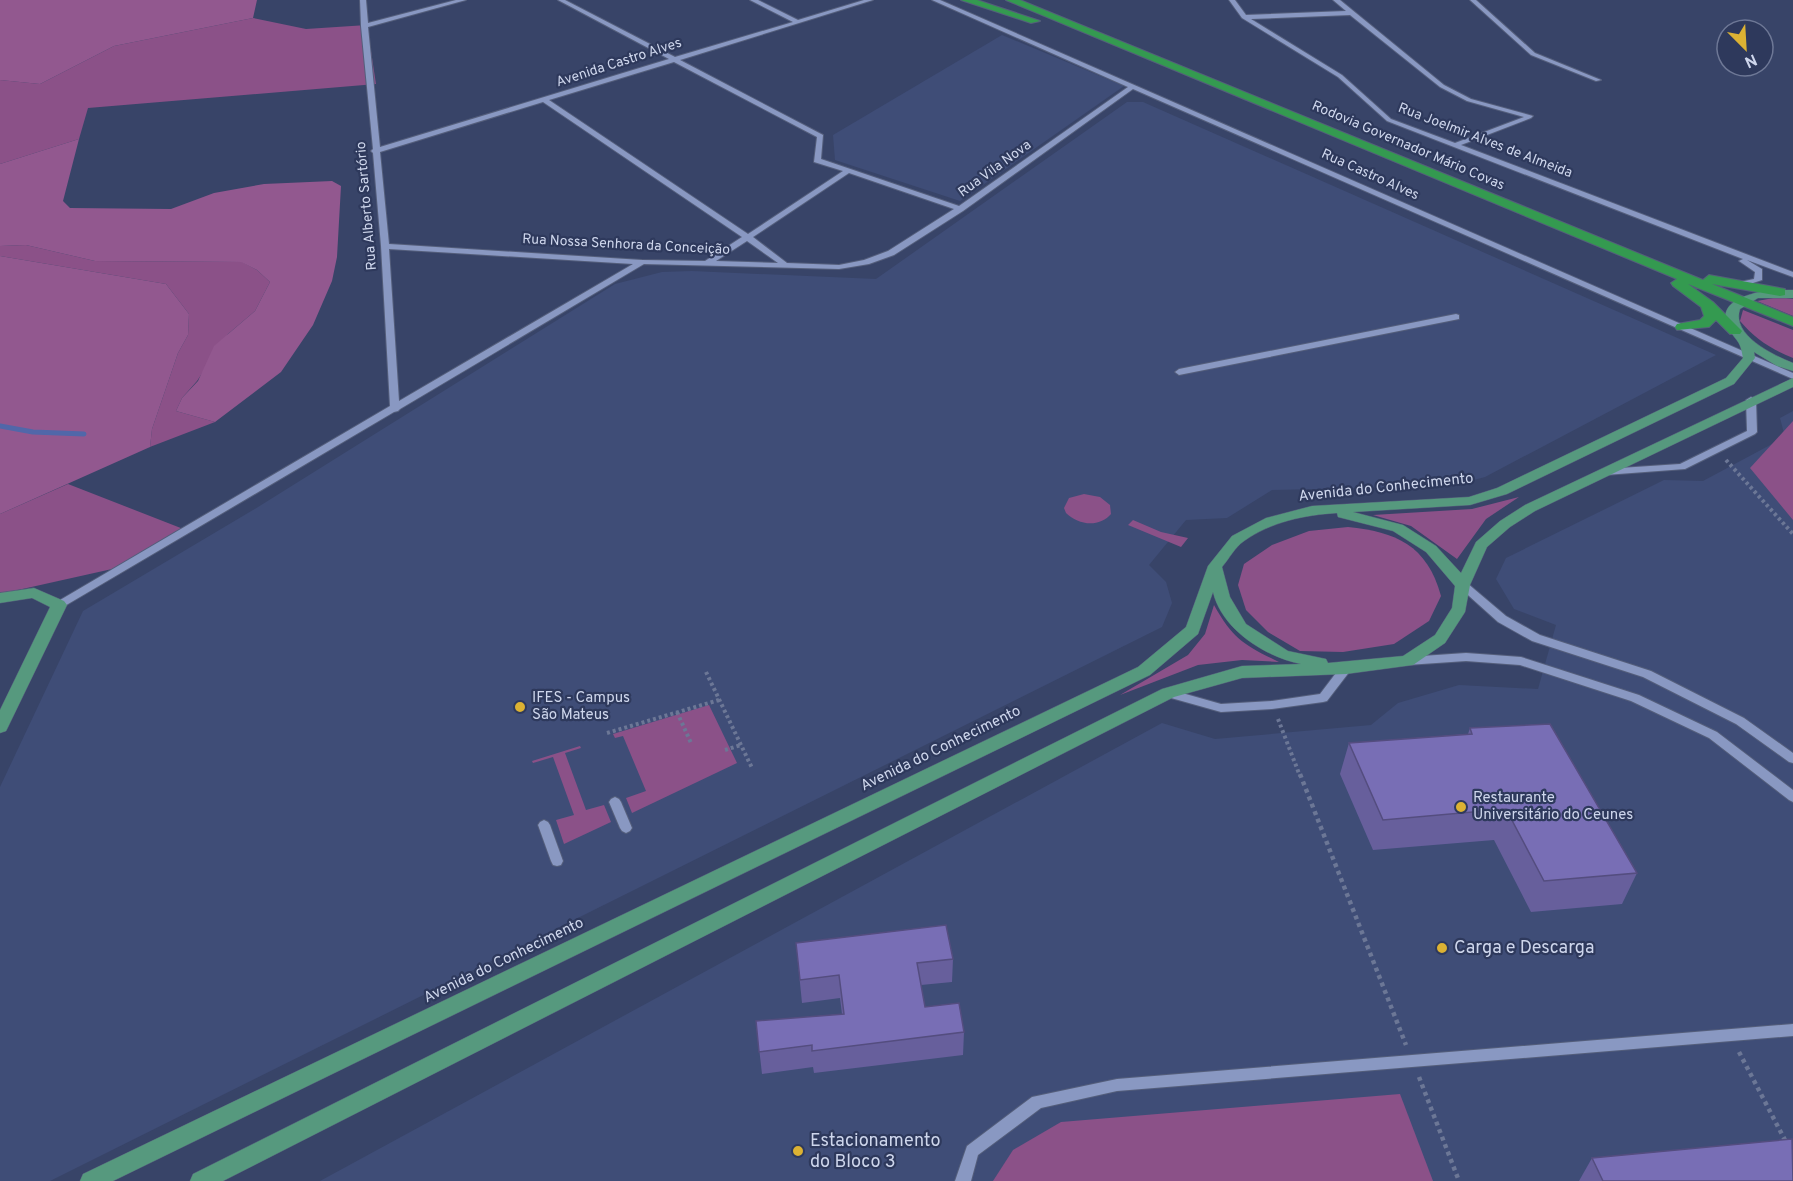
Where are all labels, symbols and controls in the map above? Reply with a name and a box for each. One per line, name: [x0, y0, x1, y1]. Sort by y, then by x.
north arrow: [1715, 18, 1775, 78]
street label: Avenida Castro Alves: [554, 35, 684, 91]
text: N: [1741, 48, 1760, 71]
street label: Rodovia Governador Mário Covas: [1309, 98, 1507, 194]
street label: Rua Joelmir Alves de Almeida: [1395, 100, 1575, 182]
street label: Rua Vila Nova: [955, 137, 1035, 201]
street label: Rua Alberto Sartório: [353, 141, 381, 271]
street label: Rua Castro Alves: [1318, 146, 1422, 204]
street label: Rua Nossa Senhora da Conceição: [522, 231, 731, 259]
street label: Avenida do Conhecimento: [1298, 469, 1474, 507]
place label: IFES - Campus São Mateus: [532, 689, 630, 725]
marker: IFES - Campus São Mateus: [513, 700, 527, 714]
street label: Avenida do Conhecimento: [858, 702, 1024, 796]
place label: Restaurante Universitário do Ceunes: [1473, 789, 1633, 825]
marker: Restaurante Universitário do Ceunes: [1454, 800, 1468, 814]
street label: Avenida do Conhecimento: [421, 914, 587, 1008]
place label: Carga e Descarga: [1454, 937, 1594, 960]
marker: Carga e Descarga: [1435, 941, 1449, 955]
place label: Estacionamento do Bloco 3: [810, 1130, 940, 1174]
marker: Estacionamento do Bloco 3: [791, 1144, 805, 1158]

